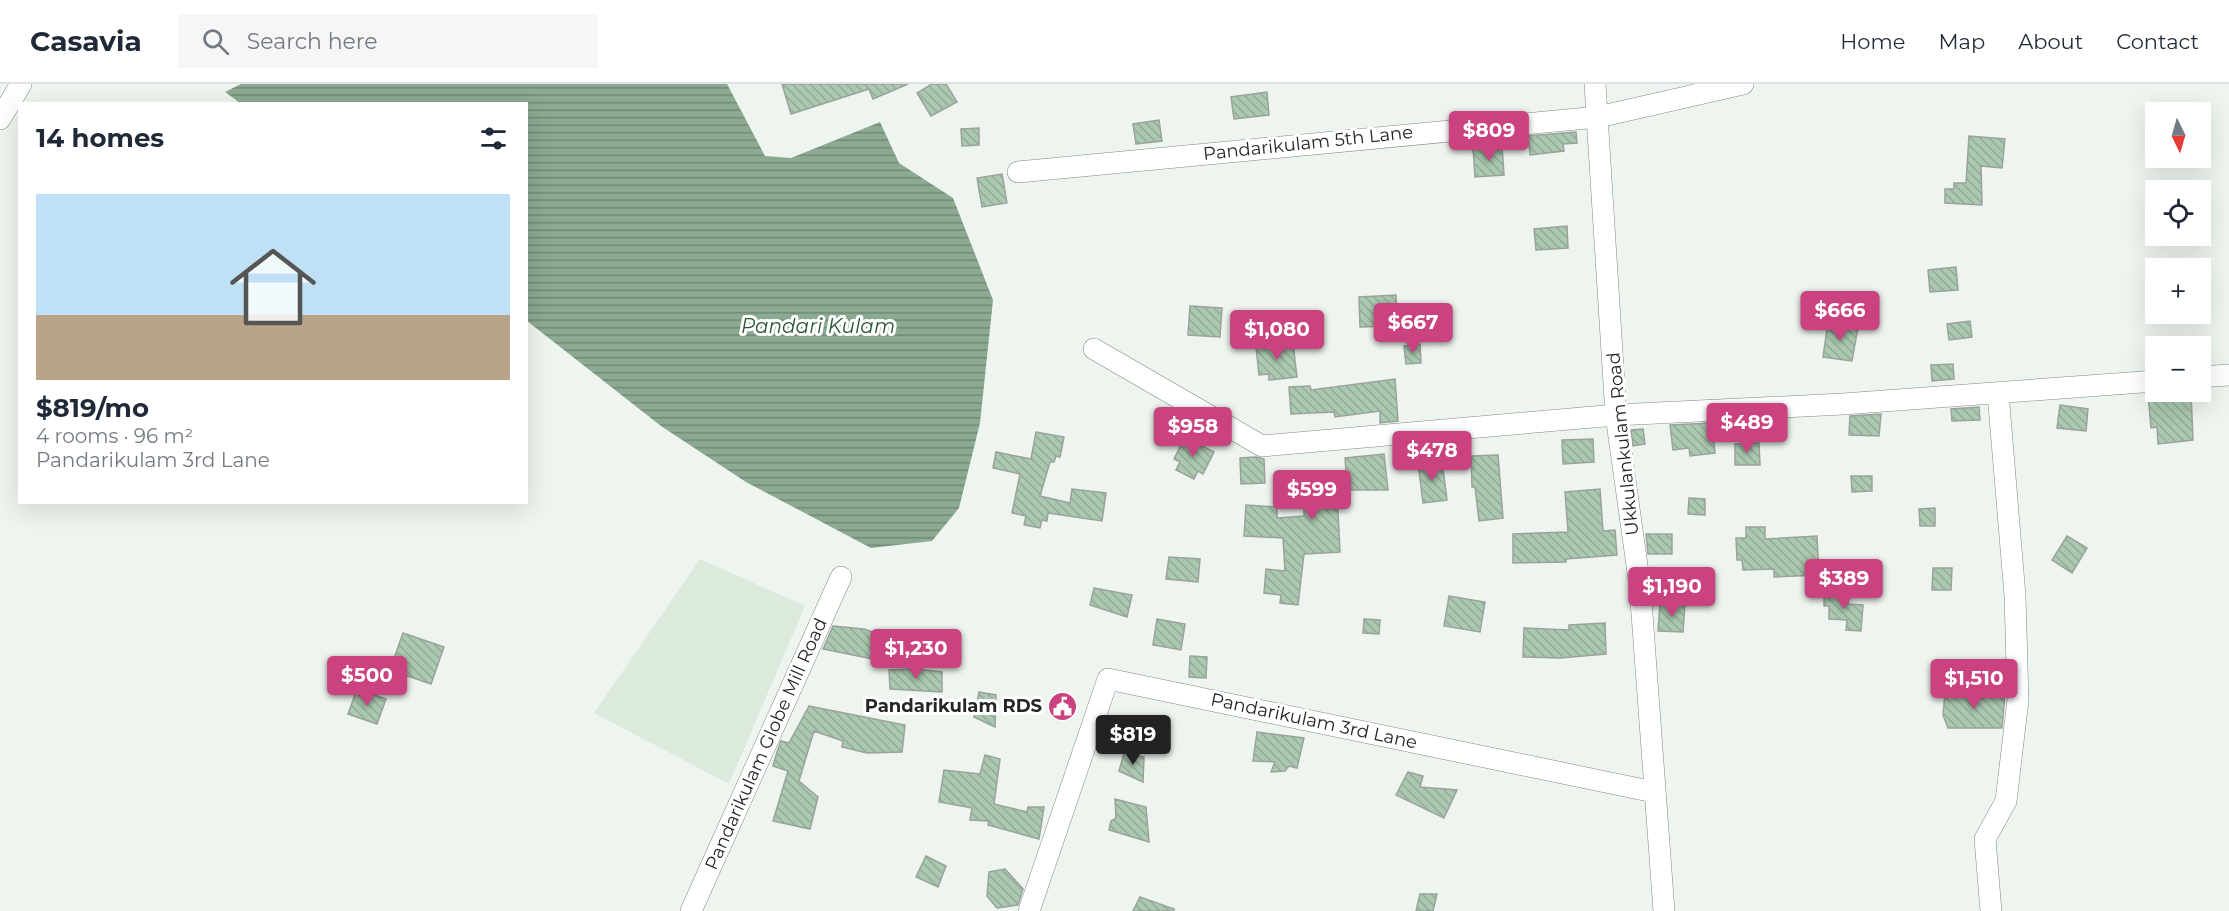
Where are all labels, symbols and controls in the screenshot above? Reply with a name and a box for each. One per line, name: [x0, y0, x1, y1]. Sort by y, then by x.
search box: [178, 14, 598, 68]
text: Casavia: [30, 24, 142, 58]
icon: search: [199, 25, 232, 58]
text: Search here: [247, 28, 378, 55]
text: Home: [1840, 29, 1905, 54]
text: Map: [1938, 29, 1985, 54]
text: About: [2018, 29, 2083, 54]
text: Contact: [2116, 29, 2199, 54]
north arrow: [2145, 102, 2211, 168]
map controls: [2145, 102, 2211, 402]
pin: $809: [1453, 111, 1525, 162]
text: $809: [1463, 118, 1515, 142]
street label: Pandarikulam 5th Lane: [1202, 121, 1414, 165]
text: 14 homes: [36, 122, 164, 154]
icon: filters: [477, 122, 510, 155]
button: locate: [2145, 180, 2211, 246]
icon: home: [219, 233, 327, 341]
button: +: [2145, 258, 2211, 324]
pin: $666: [1804, 291, 1876, 342]
text: $666: [1815, 298, 1865, 322]
pin: $667: [1377, 303, 1449, 354]
pin: $1,080: [1228, 310, 1326, 361]
text: $667: [1388, 310, 1438, 334]
water label: Pandari Kulam: [741, 314, 895, 338]
text: $1,080: [1244, 317, 1310, 341]
button: −: [2145, 336, 2211, 402]
street label: Ukkulankulam Road: [1602, 351, 1644, 537]
text: $819/mo: [36, 392, 149, 424]
pin: $489: [1711, 403, 1783, 454]
pin: $958: [1157, 407, 1229, 458]
text: $489: [1721, 410, 1773, 434]
text: $958: [1168, 414, 1218, 438]
text: 4 rooms · 96 m²: [36, 424, 193, 448]
pin: $478: [1396, 431, 1468, 482]
text: $478: [1406, 438, 1458, 462]
text: Pandarikulam 3rd Lane: [36, 448, 270, 472]
pin: $599: [1276, 470, 1348, 521]
text: $599: [1287, 477, 1337, 501]
pin: $389: [1808, 559, 1880, 610]
text: $389: [1819, 566, 1869, 590]
pin: $1,190: [1623, 567, 1721, 618]
text: $1,190: [1642, 574, 1702, 598]
street label: Pandarikulam Globe Mill Road: [700, 615, 832, 873]
pin: $1,230: [867, 629, 965, 680]
text: $1,230: [884, 636, 948, 660]
pin: $500: [331, 656, 403, 707]
pin: $1,510: [1925, 659, 2023, 710]
text: $500: [341, 663, 393, 687]
text: $1,510: [1945, 666, 2003, 690]
street label: Pandarikulam 3rd Lane: [1209, 688, 1419, 754]
public building icon: Pandarikulam RDS: [1047, 690, 1079, 722]
place label: Pandarikulam RDS: [865, 695, 1042, 717]
pin: $819: [1097, 715, 1169, 766]
text: $819: [1110, 722, 1156, 746]

